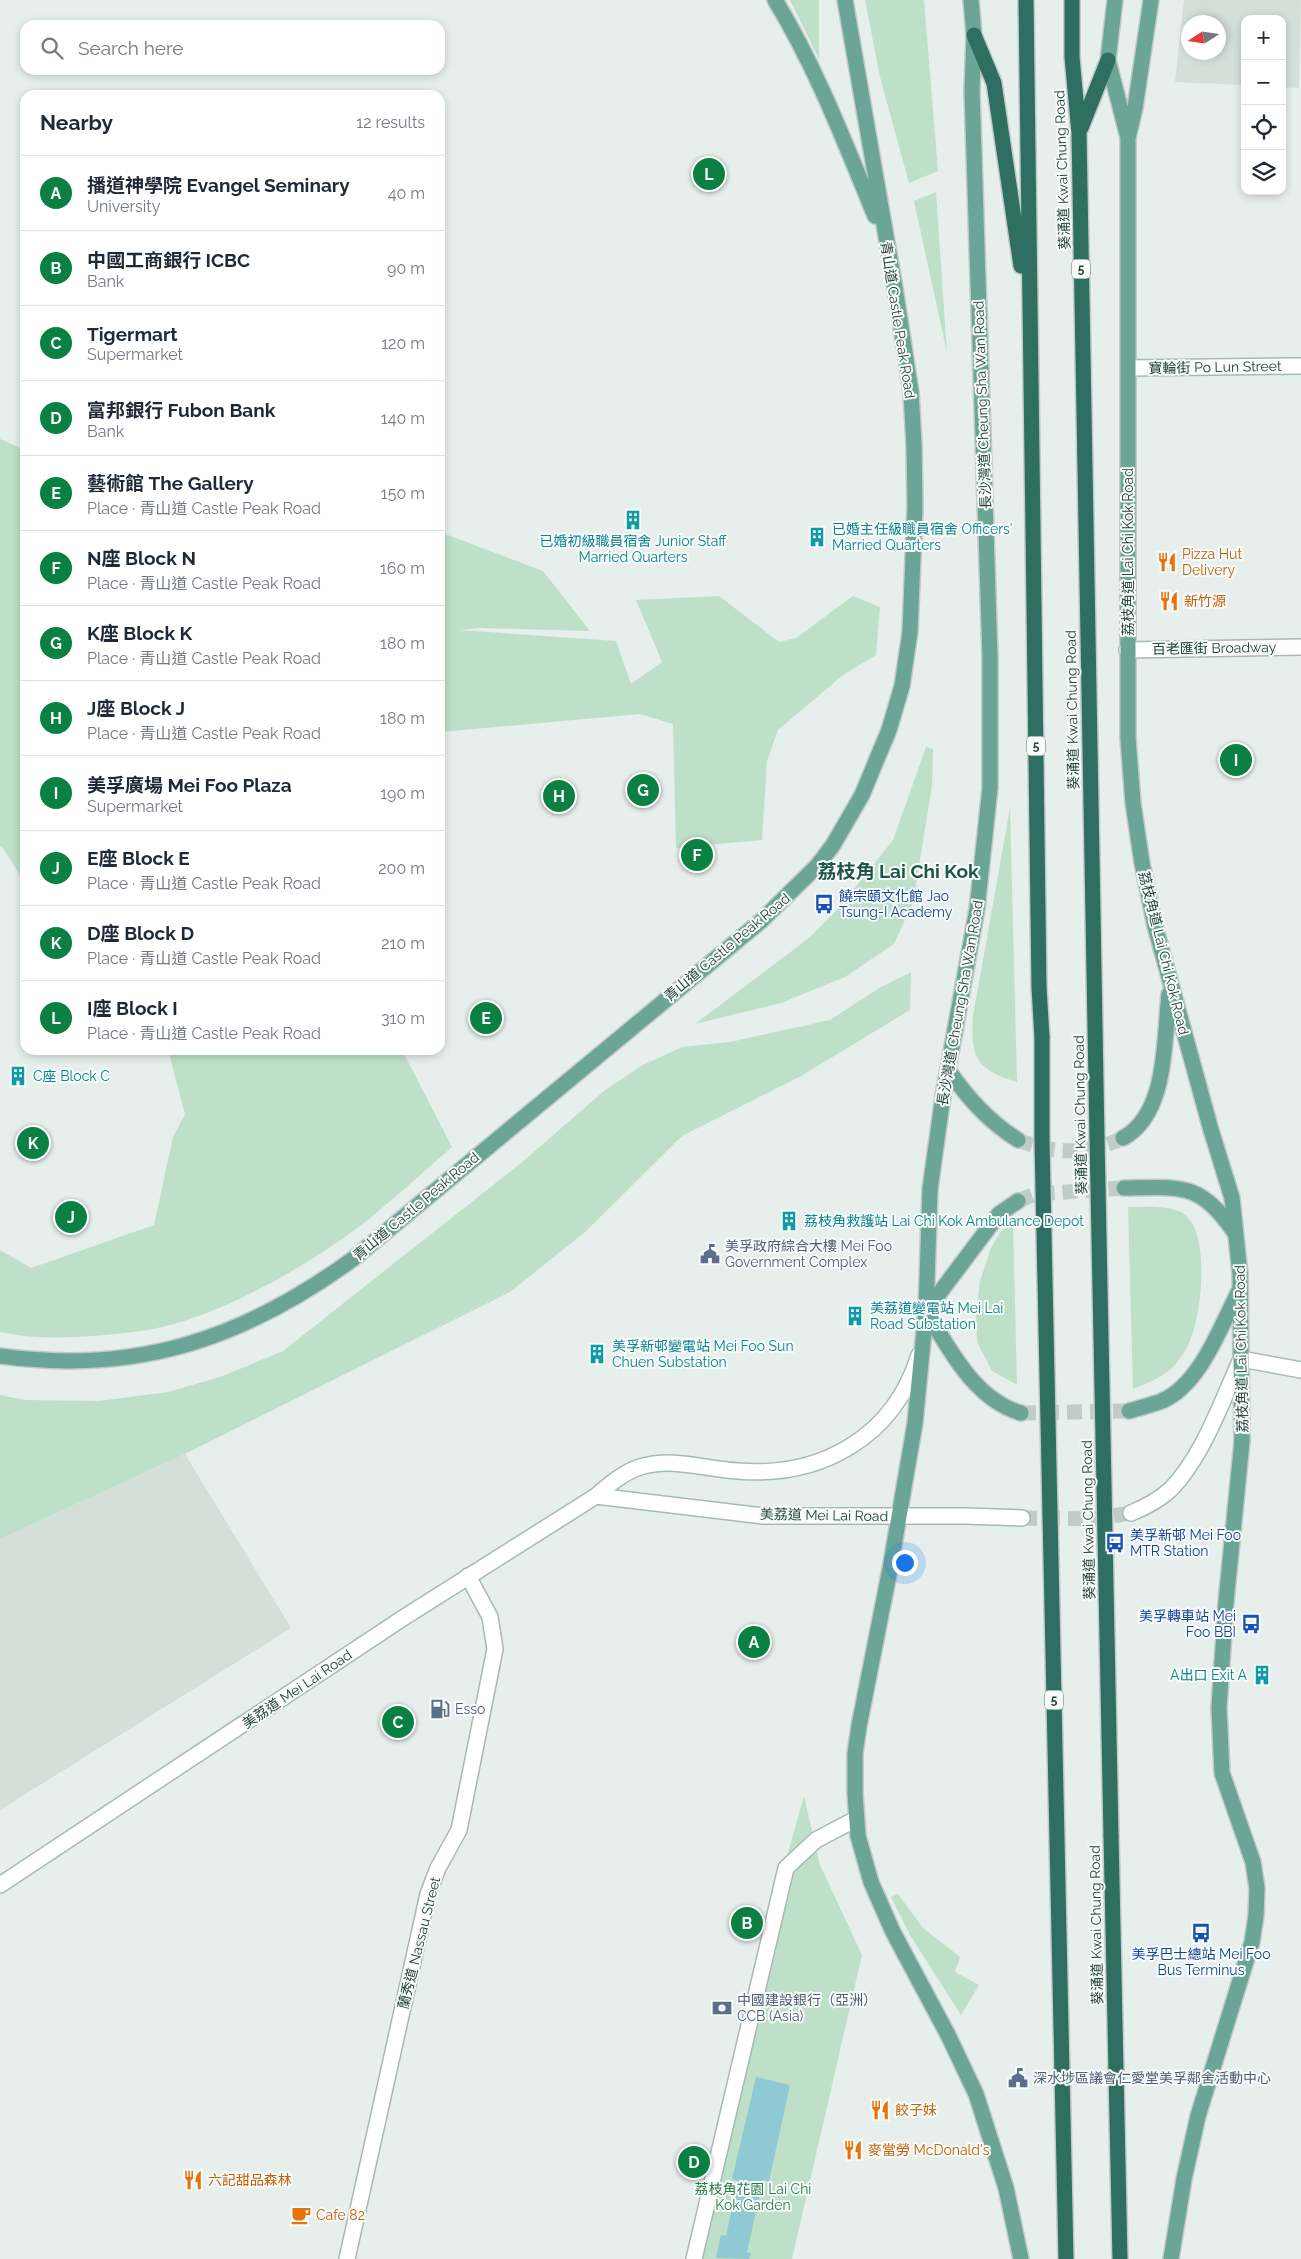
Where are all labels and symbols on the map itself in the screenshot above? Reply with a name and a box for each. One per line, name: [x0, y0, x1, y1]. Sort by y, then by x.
north arrow: [1181, 15, 1226, 60]
street label: 葵涌道 Kwai Chung Road: [1051, 90, 1073, 250]
pin: L: [693, 155, 725, 193]
street label: 青山道 Castle Peak Road: [878, 240, 918, 400]
road number: 5: [1072, 260, 1090, 278]
street label: 長沙灣道 Cheung Sha Wan Road: [970, 301, 994, 509]
street label: 寶輪街 Po Lun Street: [1148, 358, 1282, 376]
street label: 荔枝角道 Lai Chi Kok Road: [1120, 468, 1136, 636]
building icon: 已婚初級職員宿舍 Junior Staff Married Quarters: [622, 509, 644, 531]
place label: 已婚主任級職員宿舍 Officers' Married Quarters: [832, 521, 1013, 553]
building icon: 已婚主任級職員宿舍 Officers' Married Quarters: [806, 526, 828, 548]
place label: 已婚初級職員宿舍 Junior Staff Married Quarters: [539, 533, 727, 565]
place label: Pizza Hut Delivery: [1182, 546, 1242, 578]
restaurant icon: Pizza Hut Delivery: [1156, 551, 1178, 573]
restaurant icon: 新竹源: [1158, 590, 1180, 612]
place label: 新竹源: [1184, 593, 1226, 609]
street label: 葵涌道 Kwai Chung Road: [1063, 630, 1081, 790]
street label: 百老匯街 Broadway: [1152, 639, 1277, 657]
road number: 5: [1027, 736, 1045, 756]
pin: I: [1220, 741, 1252, 779]
pin: G: [627, 771, 659, 809]
pin: H: [543, 777, 575, 815]
pin: F: [681, 836, 713, 874]
district label: 荔枝角 Lai Chi Kok: [817, 860, 979, 882]
street label: 荔枝角道 Lai Chi Kok Road: [1136, 870, 1192, 1036]
place label: 饒宗頤文化館 Jao Tsung-I Academy: [839, 888, 953, 920]
street label: 青山道 Castle Peak Road: [661, 890, 793, 1004]
bus stop icon: 饒宗頤文化館 Jao Tsung-I Academy: [813, 893, 835, 915]
street label: 長沙灣道 Cheung Sha Wan Road: [934, 899, 986, 1107]
pin: E: [470, 999, 502, 1037]
street label: 葵涌道 Kwai Chung Road: [1071, 1035, 1089, 1195]
building icon: C座 Block C: [7, 1065, 29, 1087]
place label: C座 Block C: [33, 1068, 110, 1084]
pin: K: [17, 1124, 49, 1162]
street label: 青山道 Castle Peak Road: [350, 1149, 482, 1263]
pin: J: [55, 1198, 87, 1236]
building icon: 荔枝角救護站 Lai Chi Kok Ambulance Depot: [778, 1210, 800, 1232]
place label: 荔枝角救護站 Lai Chi Kok Ambulance Depot: [804, 1213, 1084, 1229]
place label: 美孚政府綜合大樓 Mei Foo Government Complex: [725, 1238, 892, 1270]
public building icon: 美孚政府綜合大樓 Mei Foo Government Complex: [699, 1243, 721, 1265]
street label: 荔枝角道 Lai Chi Kok Road: [1232, 1265, 1250, 1433]
place label: 美荔道變電站 Mei Lai Road Substation: [870, 1300, 1003, 1332]
building icon: 美荔道變電站 Mei Lai Road Substation: [844, 1305, 866, 1327]
place label: 美孚新邨變電站 Mei Foo Sun Chuen Substation: [612, 1338, 794, 1370]
building icon: 美孚新邨變電站 Mei Foo Sun Chuen Substation: [586, 1343, 608, 1365]
street label: 葵涌道 Kwai Chung Road: [1079, 1440, 1097, 1600]
street label: 美荔道 Mei Lai Road: [760, 1506, 888, 1524]
place label: 美孚新邨 Mei Foo MTR Station: [1130, 1527, 1241, 1559]
bus stop icon: 美孚新邨 Mei Foo MTR Station: [1104, 1532, 1126, 1554]
your location: [892, 1550, 918, 1576]
place label: 美孚轉車站 Mei Foo BBI: [1139, 1608, 1236, 1640]
bus stop icon: 美孚轉車站 Mei Foo BBI: [1240, 1613, 1262, 1635]
pin: A: [738, 1623, 770, 1661]
street label: 美荔道 Mei Lai Road: [239, 1646, 355, 1732]
building icon: A出口 Exit A: [1251, 1664, 1273, 1686]
place label: A出口 Exit A: [1170, 1667, 1248, 1683]
road number: 5: [1045, 1690, 1063, 1710]
fuel station icon: Esso: [429, 1698, 451, 1720]
place label: Esso: [455, 1701, 485, 1717]
pin: C: [382, 1703, 414, 1741]
street label: 葵涌道 Kwai Chung Road: [1087, 1845, 1105, 2005]
street label: 蘭秀道 Nassau Street: [395, 1875, 443, 2011]
pin: B: [731, 1904, 763, 1942]
bus stop icon: 美孚巴士總站 Mei Foo Bus Terminus: [1190, 1922, 1212, 1944]
place label: 美孚巴士總站 Mei Foo Bus Terminus: [1131, 1946, 1271, 1978]
place label: 中國建設銀行（亞洲） CCB (Asia): [737, 1992, 877, 2024]
bank icon: 中國建設銀行（亞洲） CCB (Asia): [711, 1997, 733, 2019]
public building icon: 深水埗區議會仁愛堂美孚鄰舍活動中心: [1007, 2067, 1029, 2089]
place label: 深水埗區議會仁愛堂美孚鄰舍活動中心: [1033, 2070, 1271, 2086]
restaurant icon: 餃子妹: [869, 2099, 891, 2121]
place label: 餃子妹: [895, 2102, 937, 2118]
restaurant icon: 麥當勞 McDonald's: [842, 2139, 864, 2161]
place label: 麥當勞 McDonald's: [868, 2142, 990, 2158]
pin: D: [678, 2143, 710, 2181]
restaurant icon: 六記甜品森林: [182, 2169, 204, 2191]
place label: 六記甜品森林: [208, 2172, 292, 2188]
park label: 荔枝角花園 Lai Chi Kok Garden: [695, 2181, 811, 2213]
cafe icon: Cafe 82: [290, 2204, 312, 2226]
place label: Cafe 82: [316, 2207, 365, 2223]

